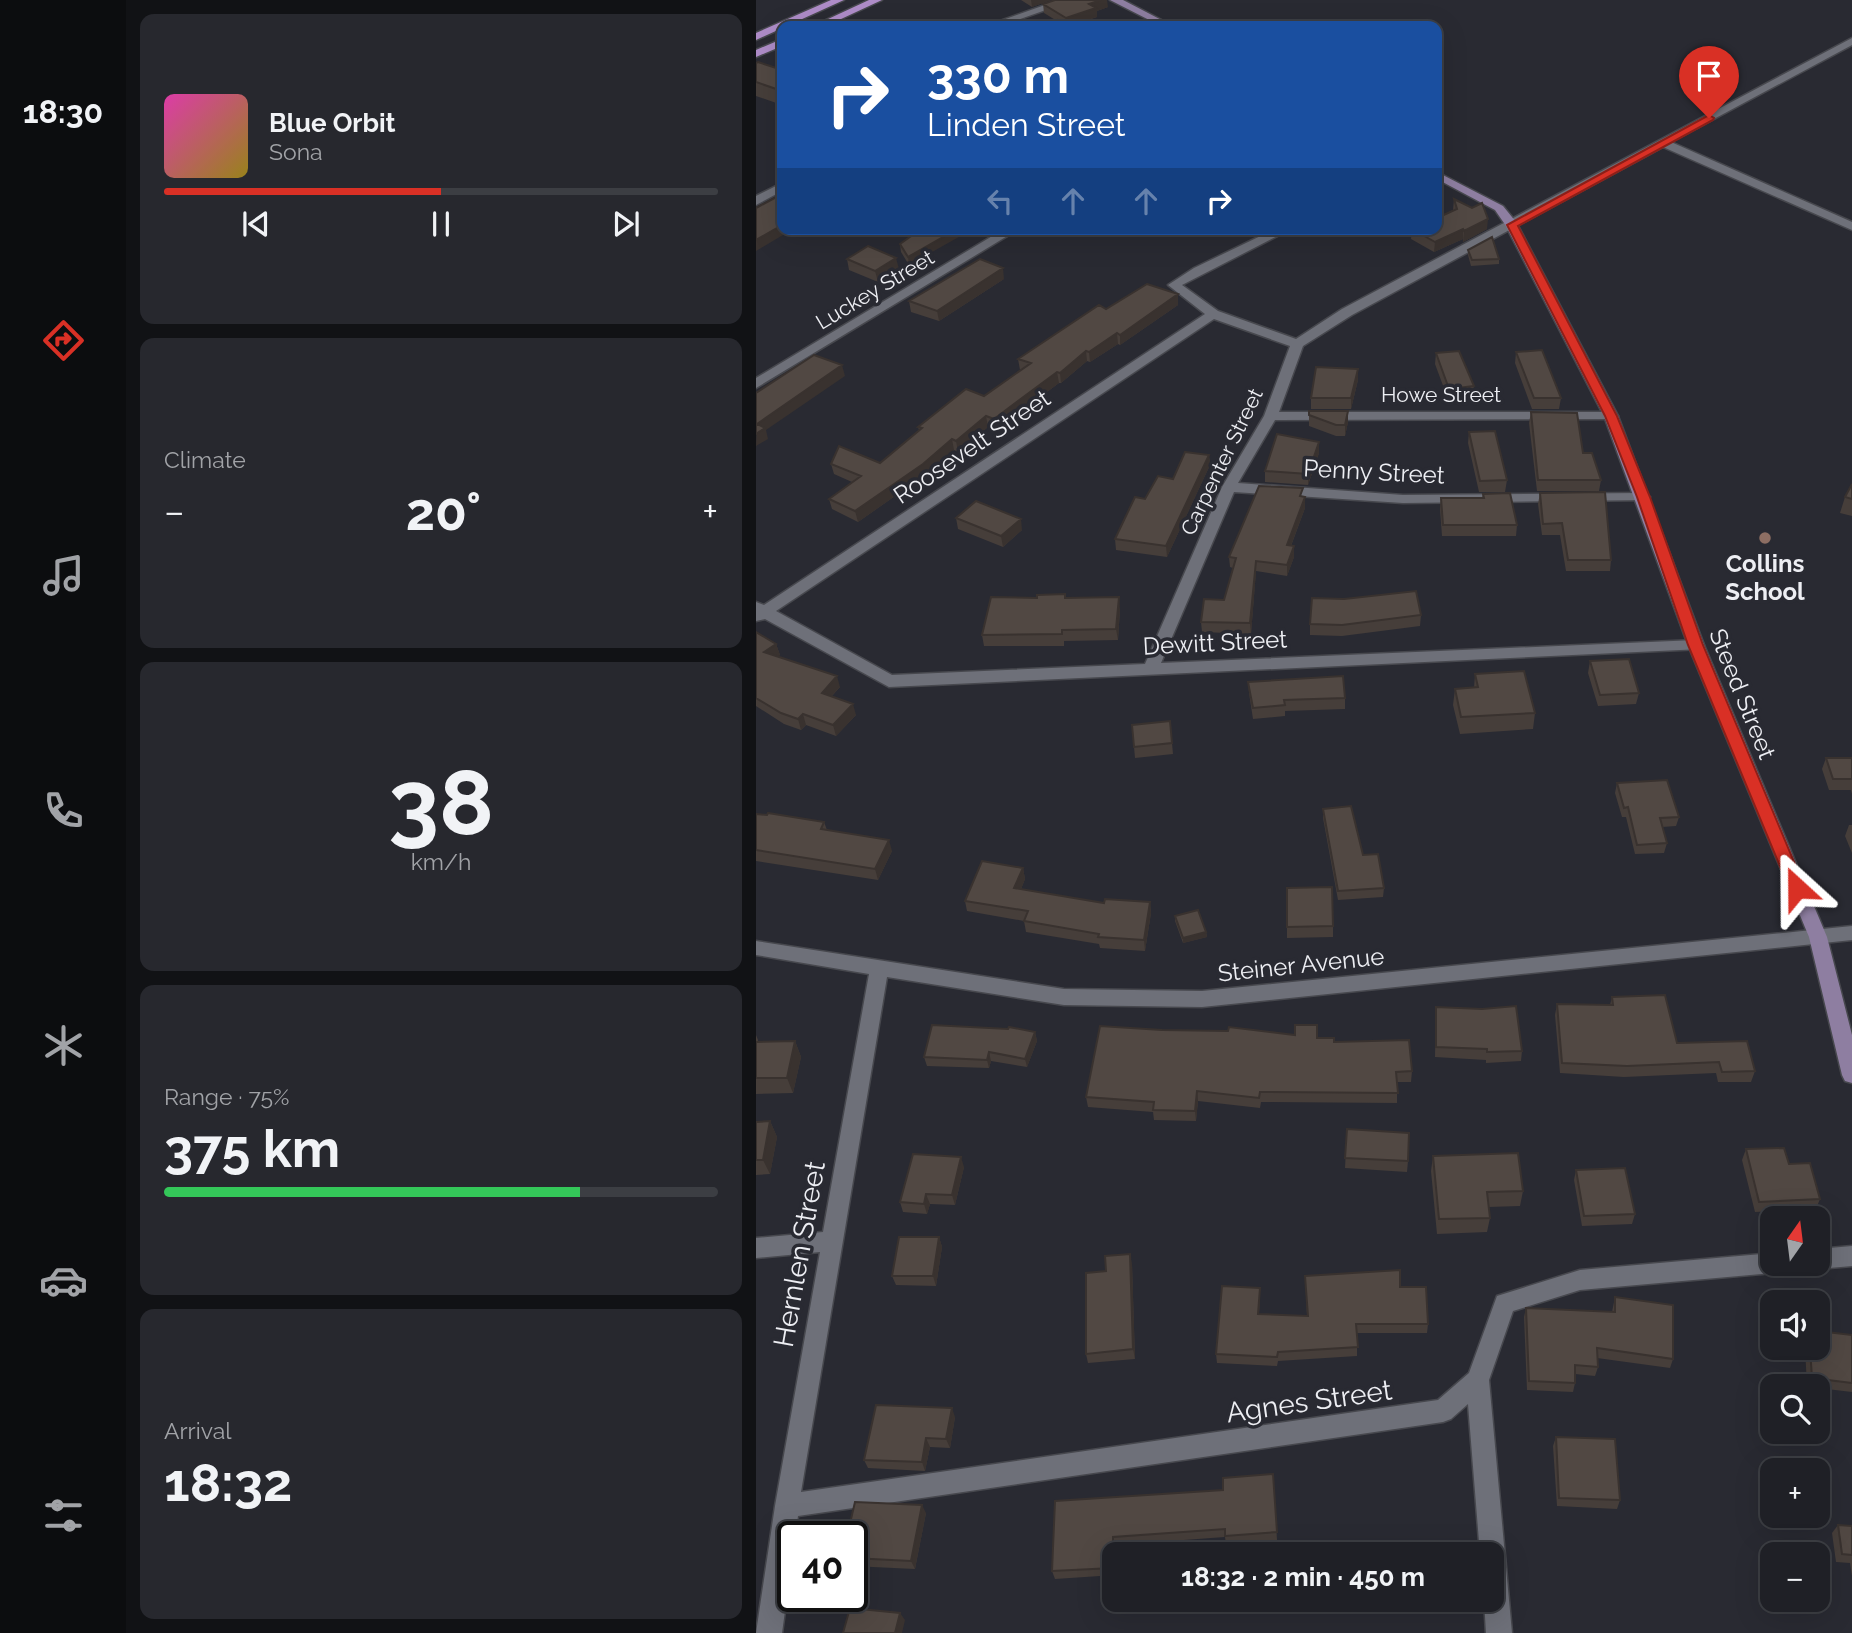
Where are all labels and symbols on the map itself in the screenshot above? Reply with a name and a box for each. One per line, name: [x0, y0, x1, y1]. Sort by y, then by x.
pin: [1679, 46, 1739, 118]
street label: Luckey Street: [811, 245, 938, 335]
street label: Howe Street: [1381, 382, 1501, 407]
street label: Roosevelt Street: [888, 383, 1056, 510]
street label: Carpenter Street: [1175, 384, 1268, 539]
street label: Penny Street: [1303, 453, 1445, 490]
marker: Collins School: [1757, 530, 1773, 546]
place label: Collins School: [1725, 549, 1805, 606]
street label: Dewitt Street: [1142, 624, 1288, 661]
street label: Steed Street: [1703, 624, 1782, 763]
position arrow: [1760, 851, 1834, 925]
street label: Steiner Avenue: [1216, 941, 1386, 988]
street label: Hernlen Street: [767, 1158, 832, 1350]
north arrow: [1760, 1206, 1830, 1276]
street label: Agnes Street: [1224, 1373, 1395, 1429]
speed limit sign: 40: [777, 1521, 868, 1612]

